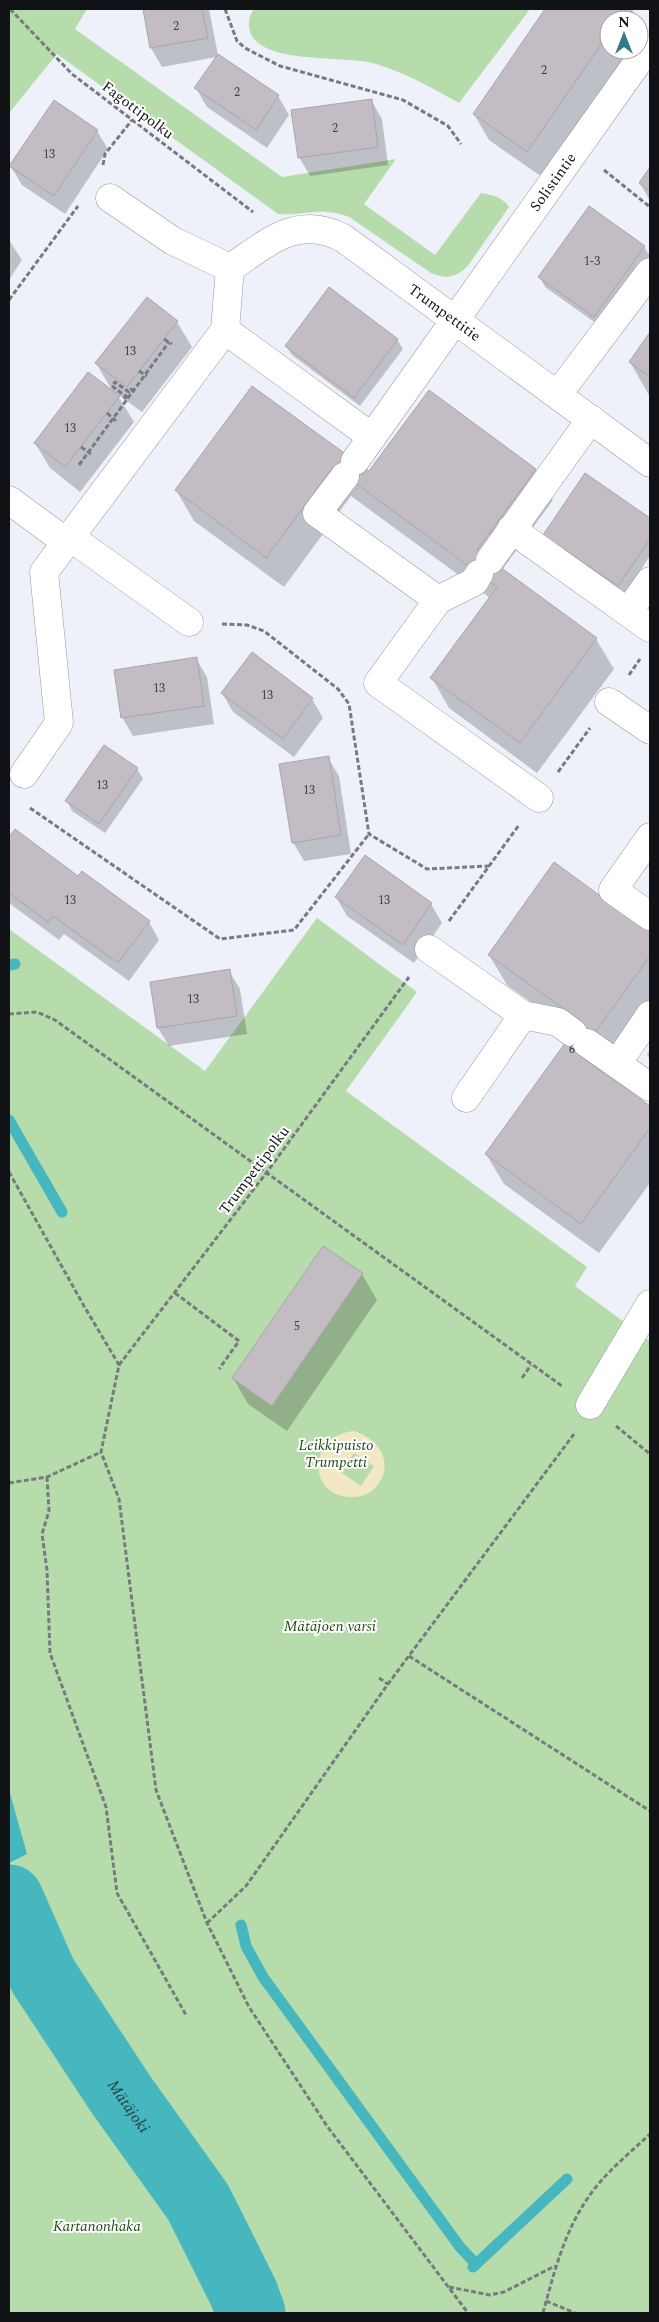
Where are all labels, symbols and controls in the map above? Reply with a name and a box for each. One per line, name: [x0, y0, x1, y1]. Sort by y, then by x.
north arrow: [599, 10, 649, 60]
text: N: [618, 12, 630, 33]
house number: 2: [173, 17, 179, 36]
house number: 2: [541, 61, 547, 80]
street label: Fagottipolku: [97, 76, 179, 145]
house number: 2: [234, 83, 240, 102]
house number: 2: [332, 119, 338, 138]
house number: 13: [43, 145, 55, 164]
street label: Solistintie: [524, 148, 582, 217]
house number: 1-3: [584, 252, 600, 271]
street label: Trumpettitie: [403, 278, 486, 347]
house number: 13: [124, 342, 136, 361]
house number: 13: [64, 419, 76, 438]
house number: 13: [153, 679, 165, 698]
house number: 13: [261, 686, 273, 705]
house number: 13: [96, 776, 108, 795]
house number: 13: [303, 781, 315, 800]
house number: 13: [64, 891, 76, 910]
house number: 13: [378, 891, 390, 910]
house number: 13: [187, 990, 199, 1009]
house number: 6: [569, 1040, 575, 1059]
street label: Trumpettipolku: [213, 1121, 295, 1219]
house number: 5: [294, 1317, 300, 1336]
park label: Leikkipuisto Trumpetti: [298, 1434, 374, 1474]
park label: Mätäjoen varsi: [284, 1615, 376, 1638]
water label: Mätäjoki: [101, 2075, 156, 2138]
park label: Kartanonhaka: [53, 2215, 141, 2238]

